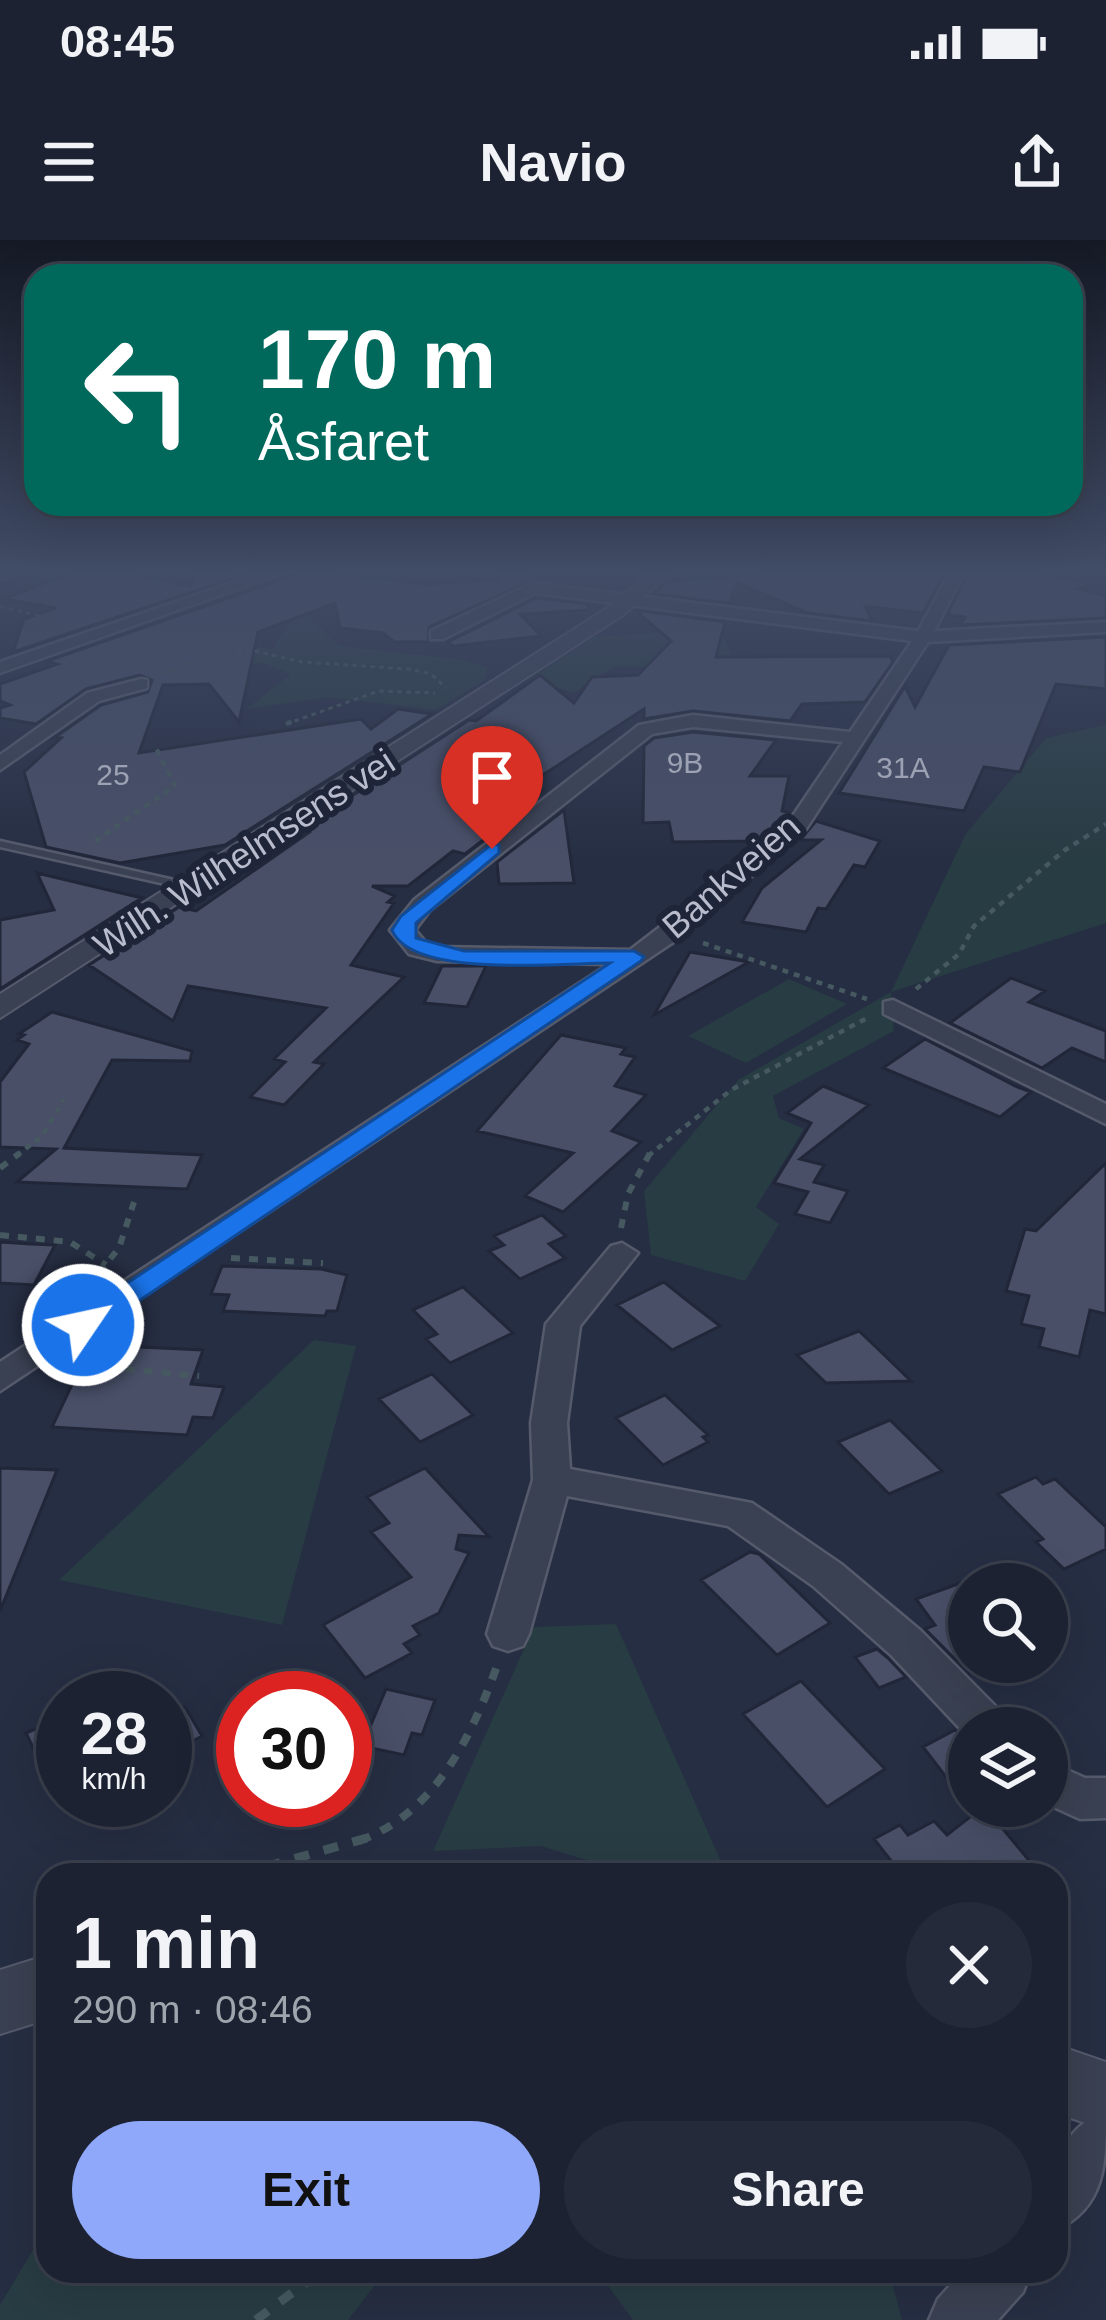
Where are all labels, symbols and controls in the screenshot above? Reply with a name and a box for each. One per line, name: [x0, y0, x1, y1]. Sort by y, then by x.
text: 08:45: [60, 16, 175, 67]
icon: menu: [36, 129, 102, 195]
icon: share: [1004, 129, 1070, 195]
text: Navio: [479, 132, 627, 192]
icon: left: [60, 312, 216, 468]
text: 170 m: [258, 312, 496, 406]
text: Åsfaret: [258, 411, 429, 471]
pin: [441, 726, 543, 849]
street label: Wilh. Wilhelmsens vei: [86, 740, 402, 966]
icon: arrive: [459, 744, 525, 810]
house number: 9B: [667, 746, 703, 779]
house number: 31A: [876, 751, 930, 784]
house number: 25: [96, 758, 130, 791]
street label: Bankveien: [654, 805, 808, 947]
position arrow: [20, 1262, 146, 1388]
map controls: [948, 1563, 1068, 1827]
button: search: [948, 1563, 1068, 1683]
speed limit sign: 30: [216, 1671, 372, 1827]
text: 28: [81, 1700, 147, 1767]
button: layers: [948, 1707, 1068, 1827]
text: km/h: [81, 1762, 147, 1795]
button: close: [906, 1902, 1032, 2028]
text: 1 min: [72, 1903, 260, 1983]
text: 290 m · 08:46: [72, 1988, 313, 2031]
button: Exit: [72, 2121, 540, 2259]
button: Share: [564, 2121, 1032, 2259]

